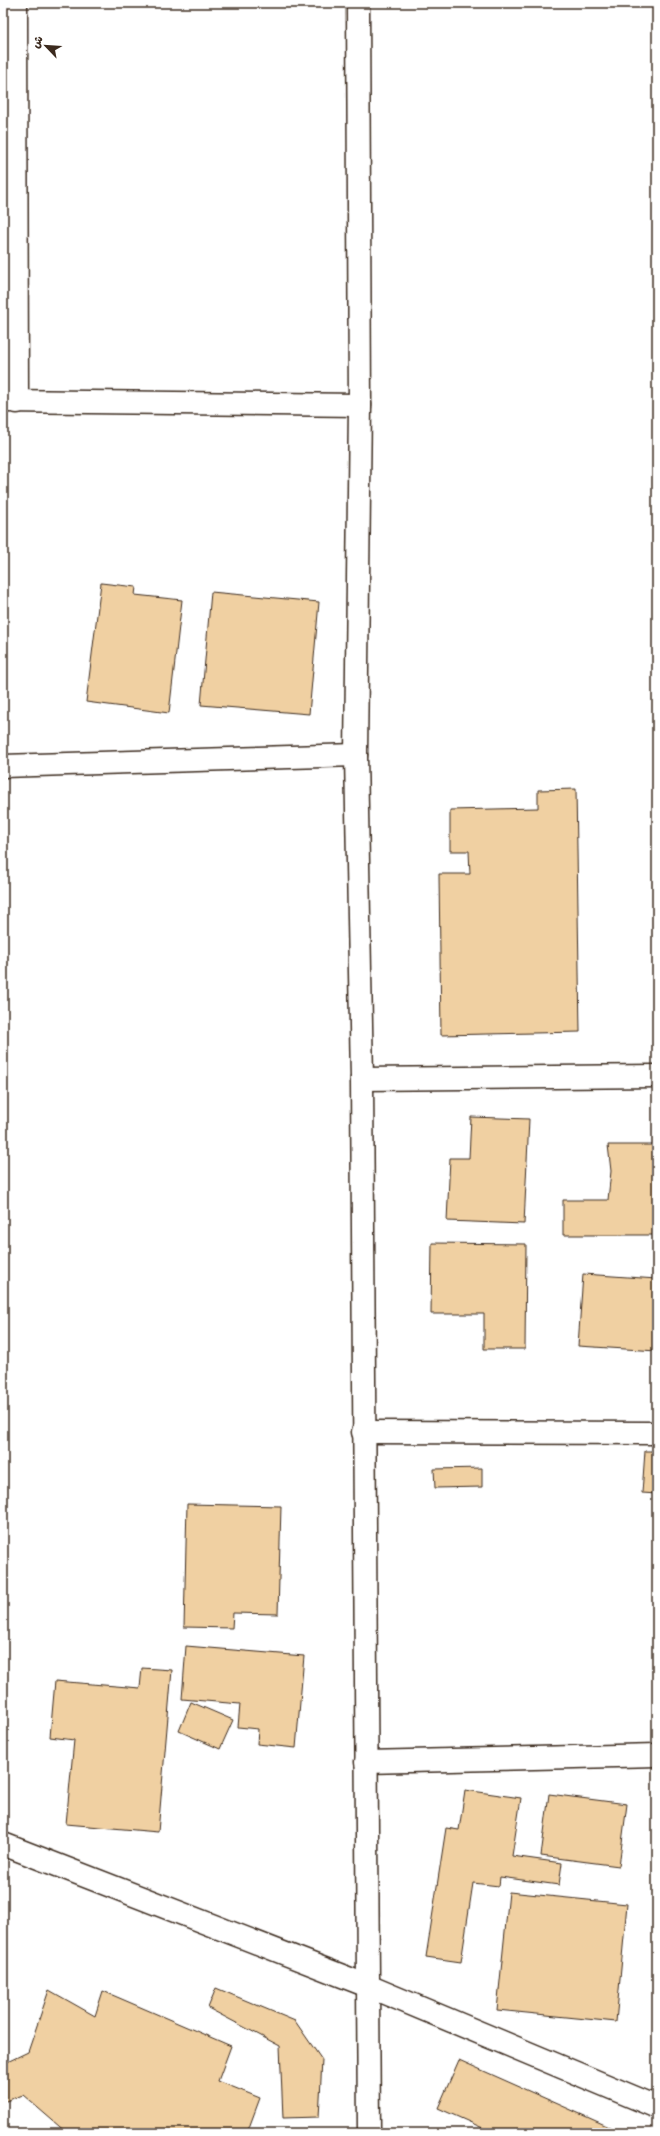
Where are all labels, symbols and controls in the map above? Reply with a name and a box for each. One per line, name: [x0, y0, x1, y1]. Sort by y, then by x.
north arrow: [26, 26, 66, 66]
text: ش: [28, 33, 46, 50]

